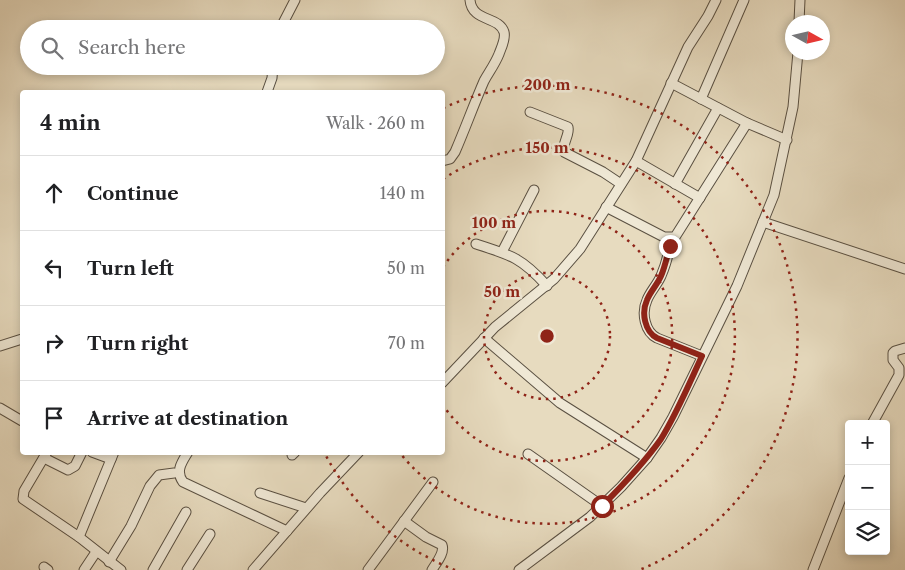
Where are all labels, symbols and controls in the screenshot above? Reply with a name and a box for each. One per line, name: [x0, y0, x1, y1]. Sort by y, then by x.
north arrow: [785, 15, 830, 60]
search box: [20, 20, 445, 75]
icon: search: [38, 34, 66, 62]
text: Search here: [78, 36, 186, 59]
text: 200 m: [524, 75, 570, 94]
text: 4 min: [40, 110, 101, 135]
text: Walk · 260 m: [326, 113, 425, 133]
text: 150 m: [525, 138, 569, 157]
icon: ahead: [40, 179, 68, 207]
text: Continue: [87, 182, 179, 205]
text: 140 m: [380, 183, 425, 203]
text: 100 m: [472, 213, 516, 232]
route end: [659, 235, 682, 258]
icon: left: [40, 254, 68, 282]
text: Turn left: [87, 257, 174, 280]
text: 50 m: [387, 258, 425, 278]
text: 50 m: [484, 282, 520, 301]
centre of rings: [538, 327, 556, 345]
icon: right: [40, 329, 68, 357]
text: Turn right: [87, 332, 188, 355]
text: 70 m: [388, 333, 425, 353]
icon: arrive: [40, 404, 68, 432]
text: Arrive at destination: [87, 407, 288, 430]
map controls: [845, 420, 890, 555]
button: +: [845, 420, 890, 465]
button: −: [845, 465, 890, 510]
route start: [591, 495, 614, 518]
button: layers: [845, 510, 890, 555]

